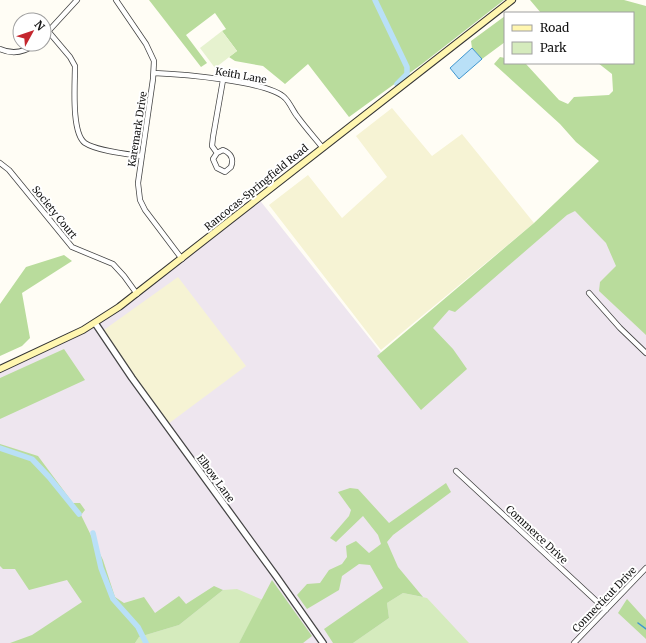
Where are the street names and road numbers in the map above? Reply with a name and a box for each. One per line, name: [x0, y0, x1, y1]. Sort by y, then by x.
street label: Keith Lane: [214, 65, 268, 86]
street label: Karemark Drive: [125, 90, 150, 168]
street label: Rancocas-Springfield Road: [202, 141, 311, 233]
street label: Society Court: [29, 183, 80, 242]
street label: Elbow Lane: [194, 452, 237, 505]
street label: Commerce Drive: [503, 502, 570, 566]
street label: Connecticut Drive: [570, 564, 639, 635]

